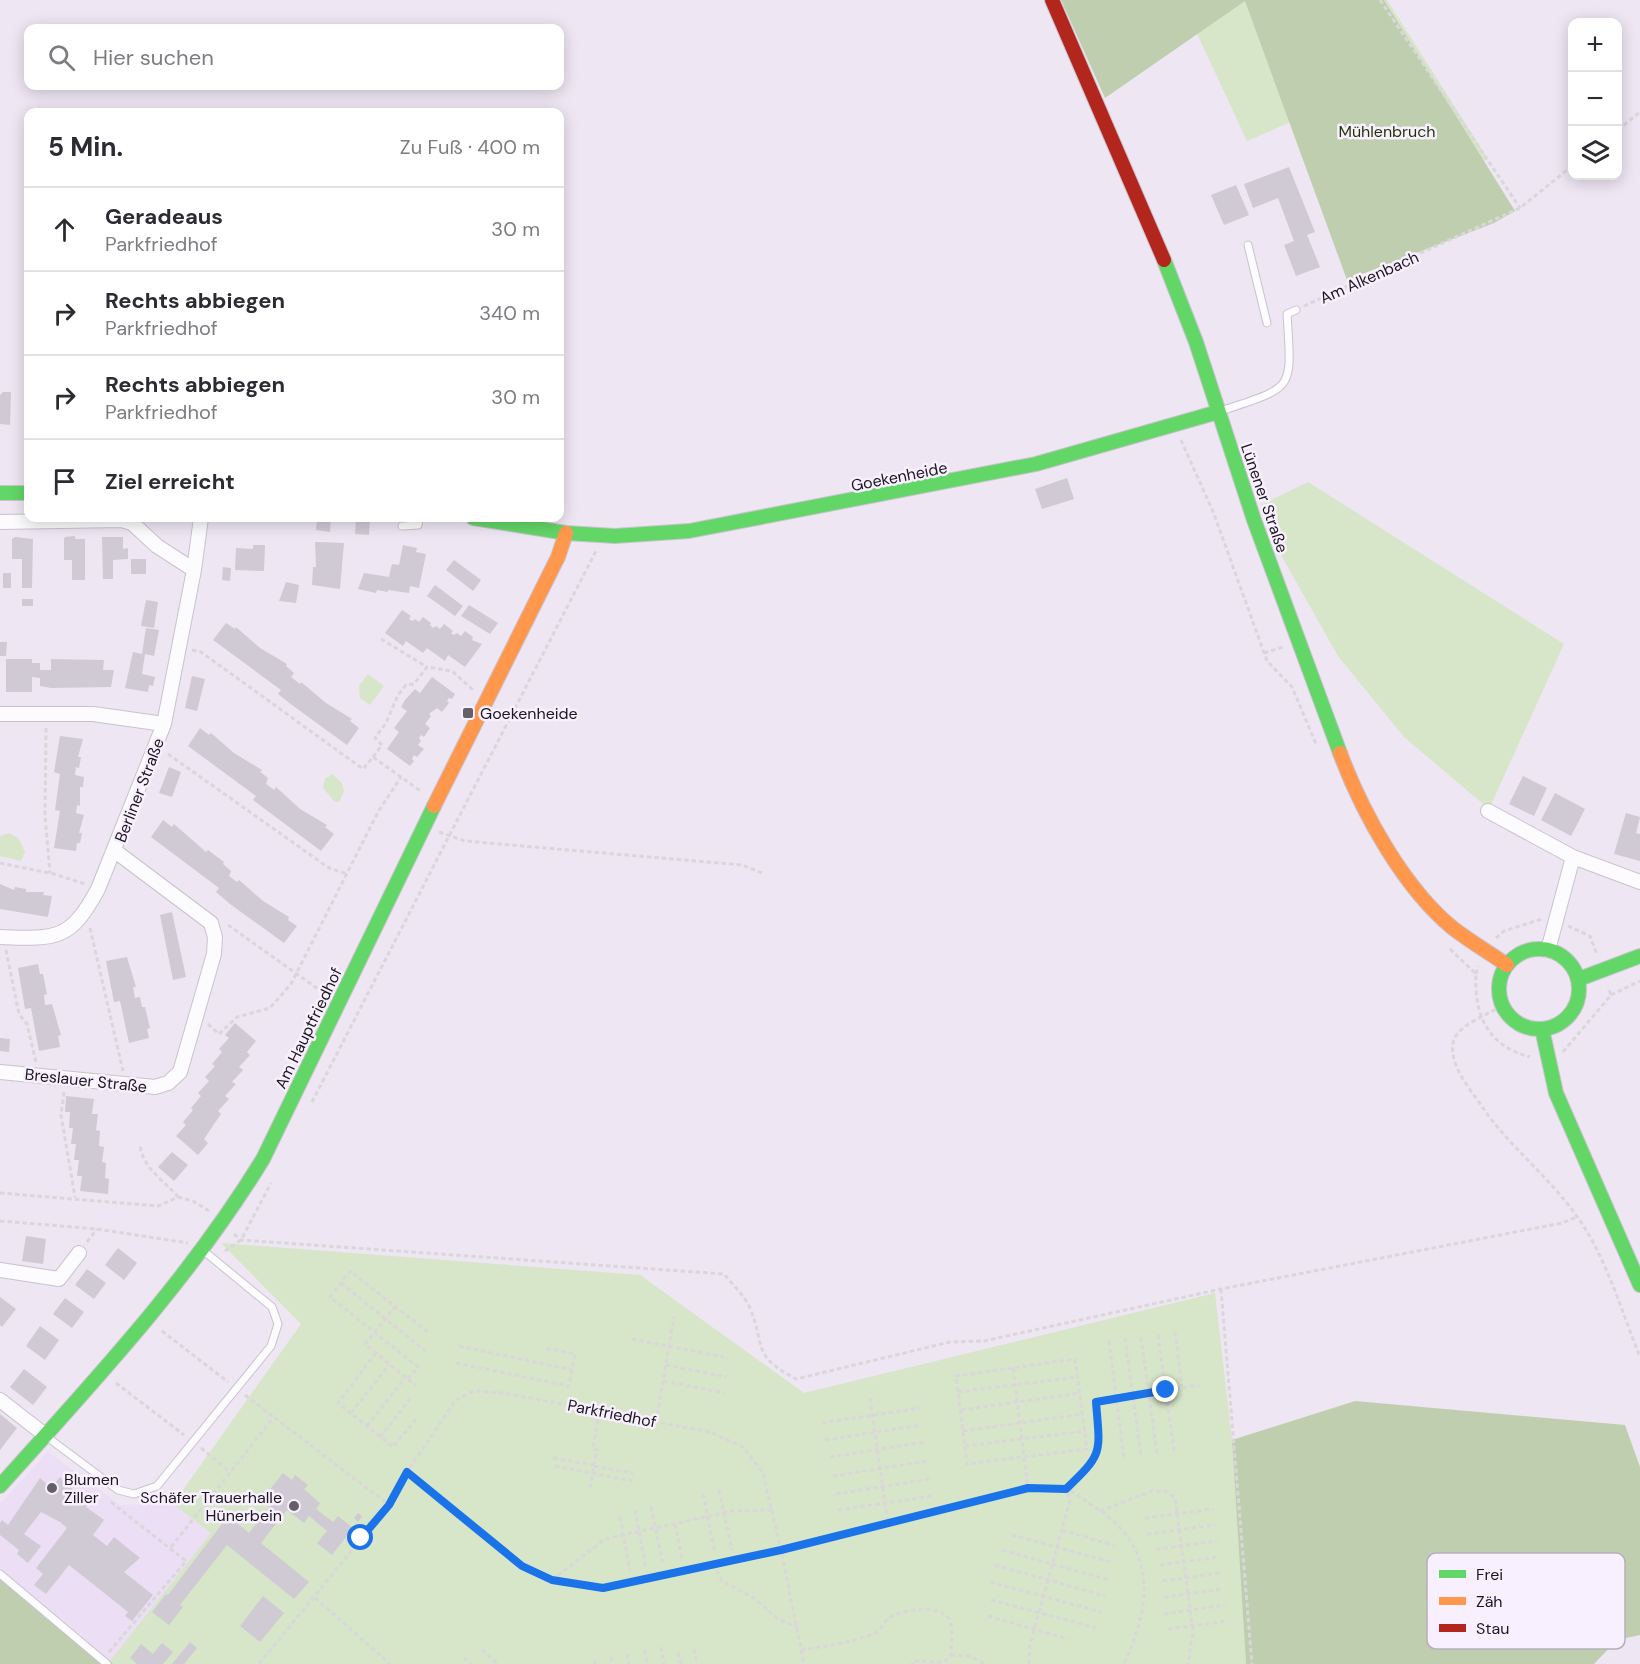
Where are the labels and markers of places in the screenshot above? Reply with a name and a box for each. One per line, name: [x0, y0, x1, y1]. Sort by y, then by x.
place label: Goekenheide: [480, 703, 578, 724]
marker: Goekenheide: [461, 706, 475, 720]
place label: Blumen Ziller: [64, 1469, 119, 1508]
marker: Blumen Ziller: [45, 1481, 59, 1495]
place label: Schäfer Trauerhalle Hünerbein: [140, 1487, 282, 1526]
marker: Schäfer Trauerhalle Hünerbein: [287, 1499, 301, 1513]

